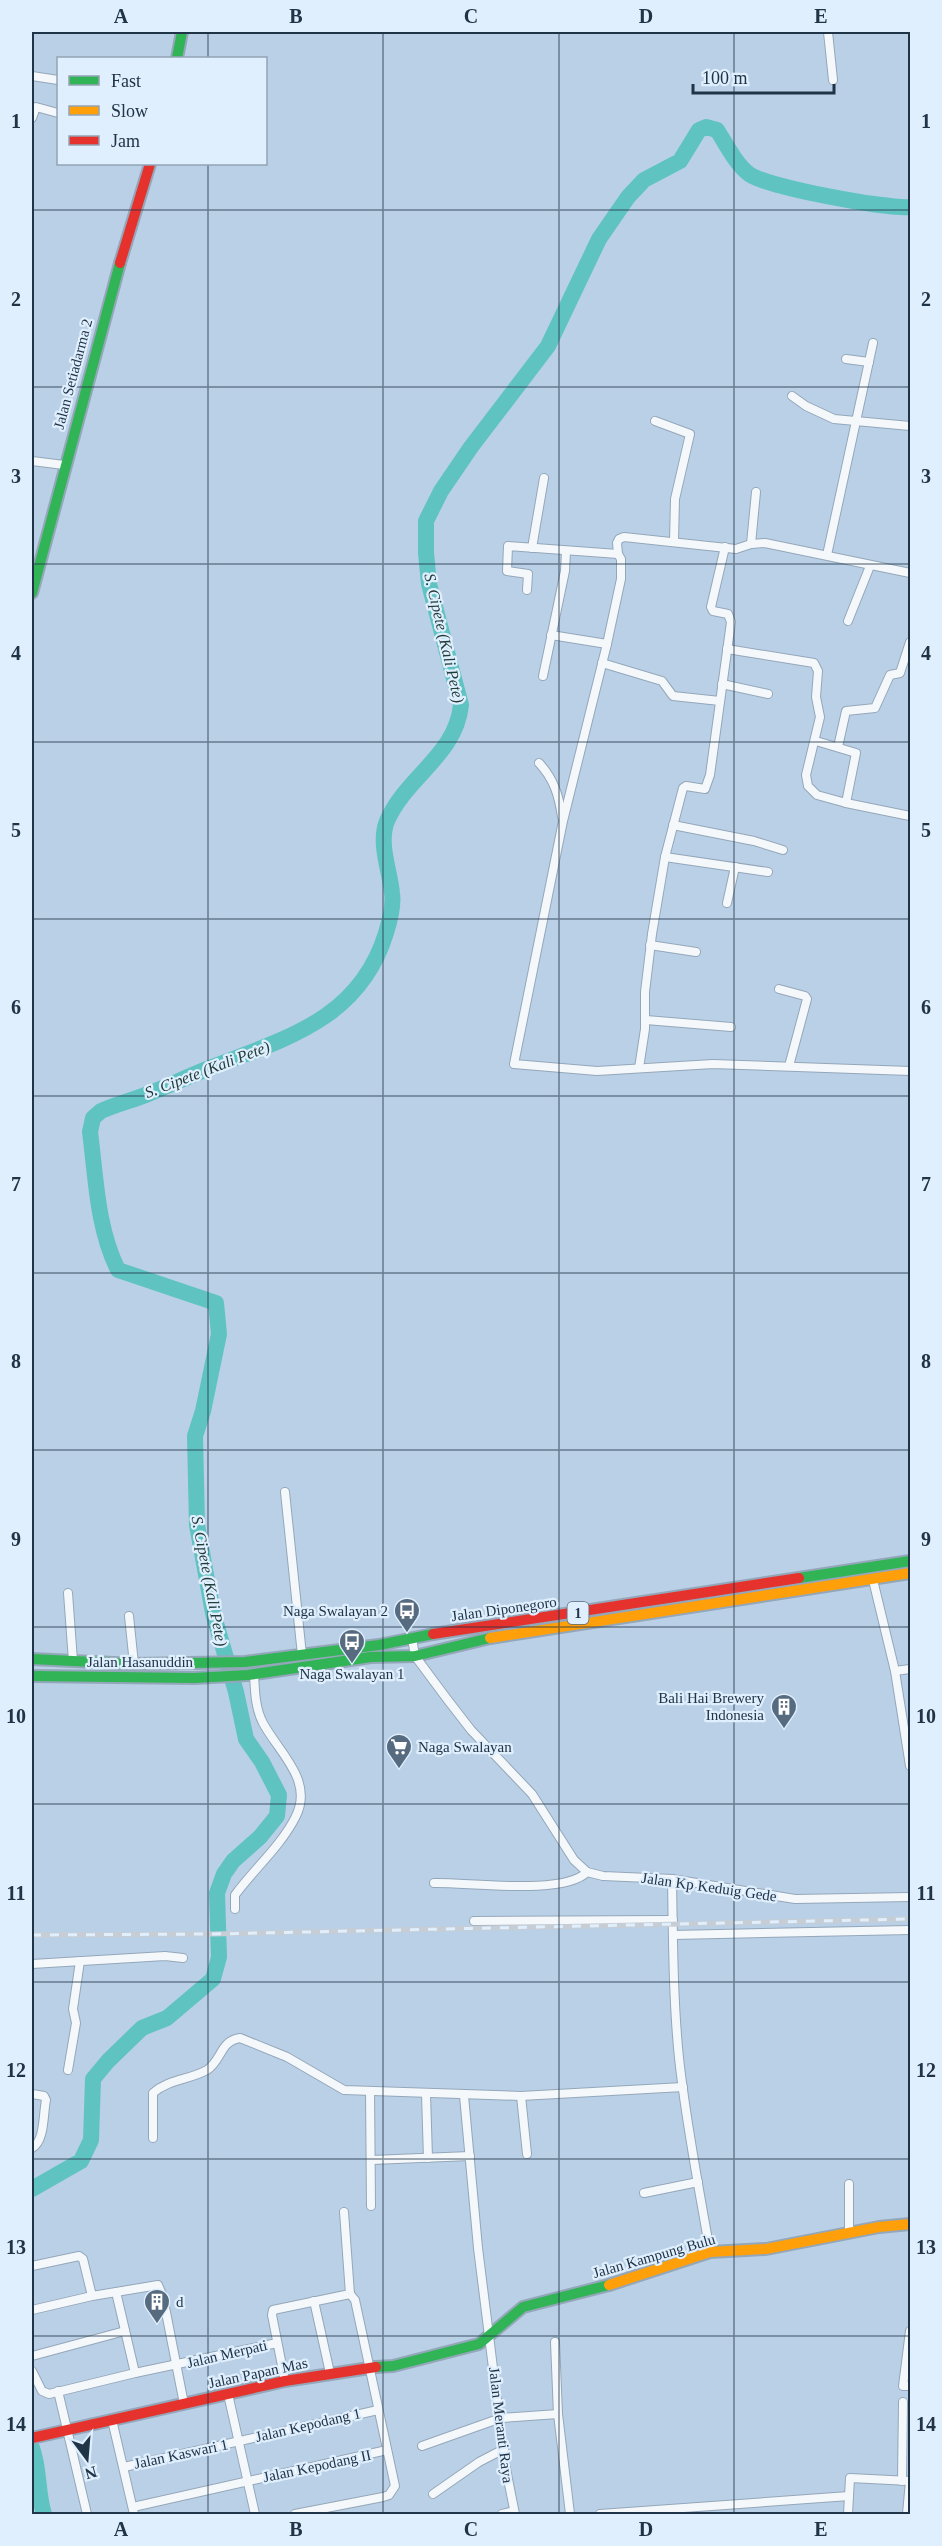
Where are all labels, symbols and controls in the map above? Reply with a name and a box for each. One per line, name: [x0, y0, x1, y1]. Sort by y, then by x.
text: A: [114, 5, 129, 27]
text: B: [289, 5, 303, 27]
text: C: [464, 5, 478, 27]
text: D: [639, 5, 653, 27]
text: E: [814, 5, 828, 27]
legend: [57, 57, 267, 165]
scale bar: [693, 57, 834, 95]
text: 100 m: [702, 68, 748, 88]
text: Fast: [111, 71, 141, 91]
text: Slow: [111, 101, 148, 121]
text: 1: [11, 110, 21, 132]
text: 1: [921, 110, 931, 132]
text: Jam: [111, 131, 140, 151]
text: 2: [11, 288, 21, 310]
text: 2: [921, 288, 931, 310]
street label: Jalan Setiadarma 2: [51, 317, 95, 431]
text: 3: [11, 465, 21, 487]
text: 3: [921, 465, 931, 487]
water label: S. Cipete (Kali Pete): [420, 572, 468, 705]
text: 4: [11, 642, 21, 664]
text: 4: [921, 642, 931, 664]
text: 5: [11, 819, 21, 841]
text: 5: [921, 819, 931, 841]
text: 6: [11, 996, 21, 1018]
text: 6: [921, 996, 931, 1018]
water label: S. Cipete (Kali Pete): [142, 1038, 272, 1102]
text: 7: [11, 1173, 21, 1195]
text: 7: [921, 1173, 931, 1195]
text: 8: [11, 1350, 21, 1372]
text: 8: [921, 1350, 931, 1372]
water label: S. Cipete (Kali Pete): [188, 1514, 230, 1648]
text: 9: [11, 1528, 21, 1550]
text: 9: [921, 1528, 931, 1550]
street label: Jalan Diponegoro: [450, 1594, 558, 1624]
bus stop icon: Naga Swalayan 2: [392, 1596, 422, 1634]
road number: 1: [568, 1602, 588, 1624]
place label: Naga Swalayan 2: [283, 1603, 388, 1619]
bus stop icon: Naga Swalayan 1: [337, 1627, 367, 1665]
street label: Jalan Hasanuddin: [87, 1654, 194, 1670]
place label: Naga Swalayan 1: [300, 1666, 404, 1682]
place label: Bali Hai Brewery Indonesia: [658, 1690, 764, 1723]
building icon: Bali Hai Brewery Indonesia: [769, 1692, 799, 1730]
text: 10: [6, 1705, 26, 1727]
text: 10: [916, 1705, 936, 1727]
supermarket icon: Naga Swalayan: [384, 1732, 414, 1770]
place label: Naga Swalayan: [418, 1739, 512, 1755]
street label: Jalan Kp Keduig Gede: [640, 1870, 778, 1904]
text: 11: [7, 1882, 25, 1904]
text: 11: [917, 1882, 935, 1904]
text: 12: [6, 2059, 26, 2081]
text: 12: [916, 2059, 936, 2081]
street label: Jalan Kampung Bulu: [591, 2231, 718, 2281]
text: 13: [6, 2236, 26, 2258]
text: 13: [916, 2236, 936, 2258]
building icon: d: [142, 2287, 172, 2325]
place label: d: [176, 2294, 184, 2310]
street label: Jalan Merpati: [185, 2337, 269, 2371]
street label: Jalan Papan Mas: [207, 2355, 309, 2391]
street label: Jalan Meranti Raya: [486, 2366, 516, 2484]
street label: Jalan Kepodang 1: [254, 2405, 362, 2445]
text: 14: [6, 2413, 26, 2435]
text: 14: [916, 2413, 936, 2435]
north arrow: [57, 2429, 117, 2489]
street label: Jalan Kaswari 1: [132, 2436, 230, 2472]
street label: Jalan Kepodang II: [262, 2447, 372, 2485]
text: N: [83, 2463, 99, 2483]
text: A: [114, 2518, 129, 2540]
text: B: [289, 2518, 303, 2540]
text: C: [464, 2518, 478, 2540]
text: D: [639, 2518, 653, 2540]
text: E: [814, 2518, 828, 2540]

